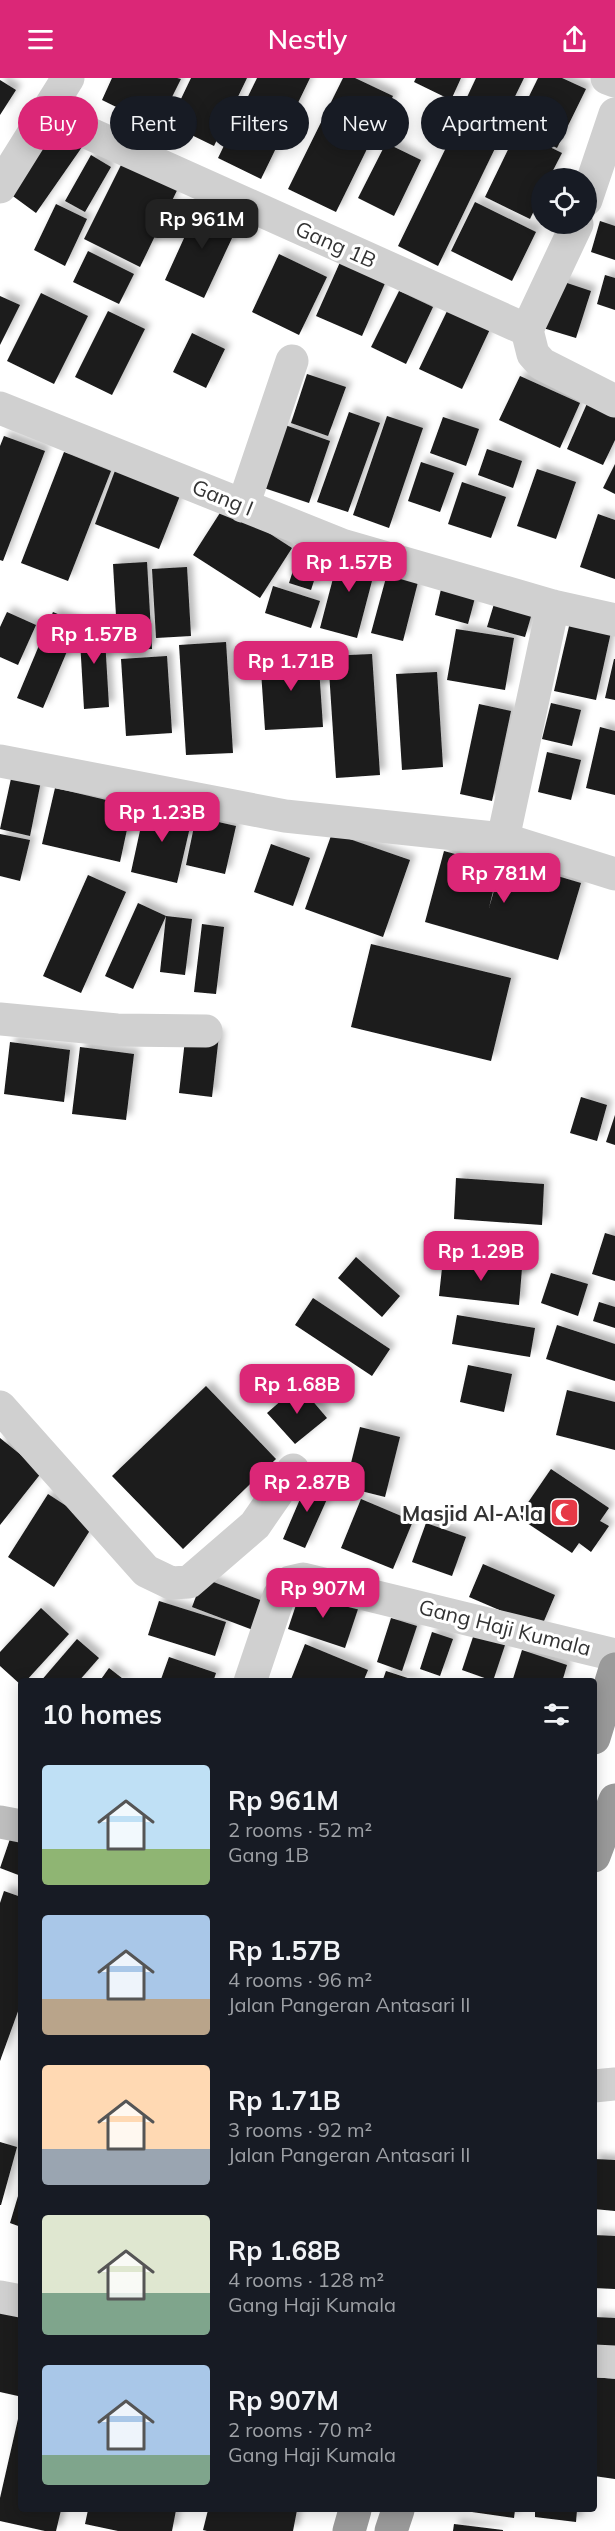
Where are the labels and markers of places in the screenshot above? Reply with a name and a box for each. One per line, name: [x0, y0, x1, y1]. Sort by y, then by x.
pin: Rp 961M: [147, 199, 257, 250]
pin: Rp 1.57B: [287, 542, 411, 593]
pin: Rp 1.57B: [32, 614, 156, 665]
pin: Rp 1.71B: [229, 641, 353, 692]
pin: Rp 1.23B: [100, 792, 224, 843]
pin: Rp 781M: [449, 853, 559, 904]
pin: Rp 1.29B: [419, 1231, 543, 1282]
pin: Rp 1.68B: [235, 1364, 359, 1415]
pin: Rp 2.87B: [245, 1462, 369, 1513]
mosque icon: Masjid Al-A'la: [548, 1497, 580, 1529]
place label: Masjid Al-A'la: [402, 1500, 543, 1526]
pin: Rp 907M: [268, 1568, 378, 1619]

